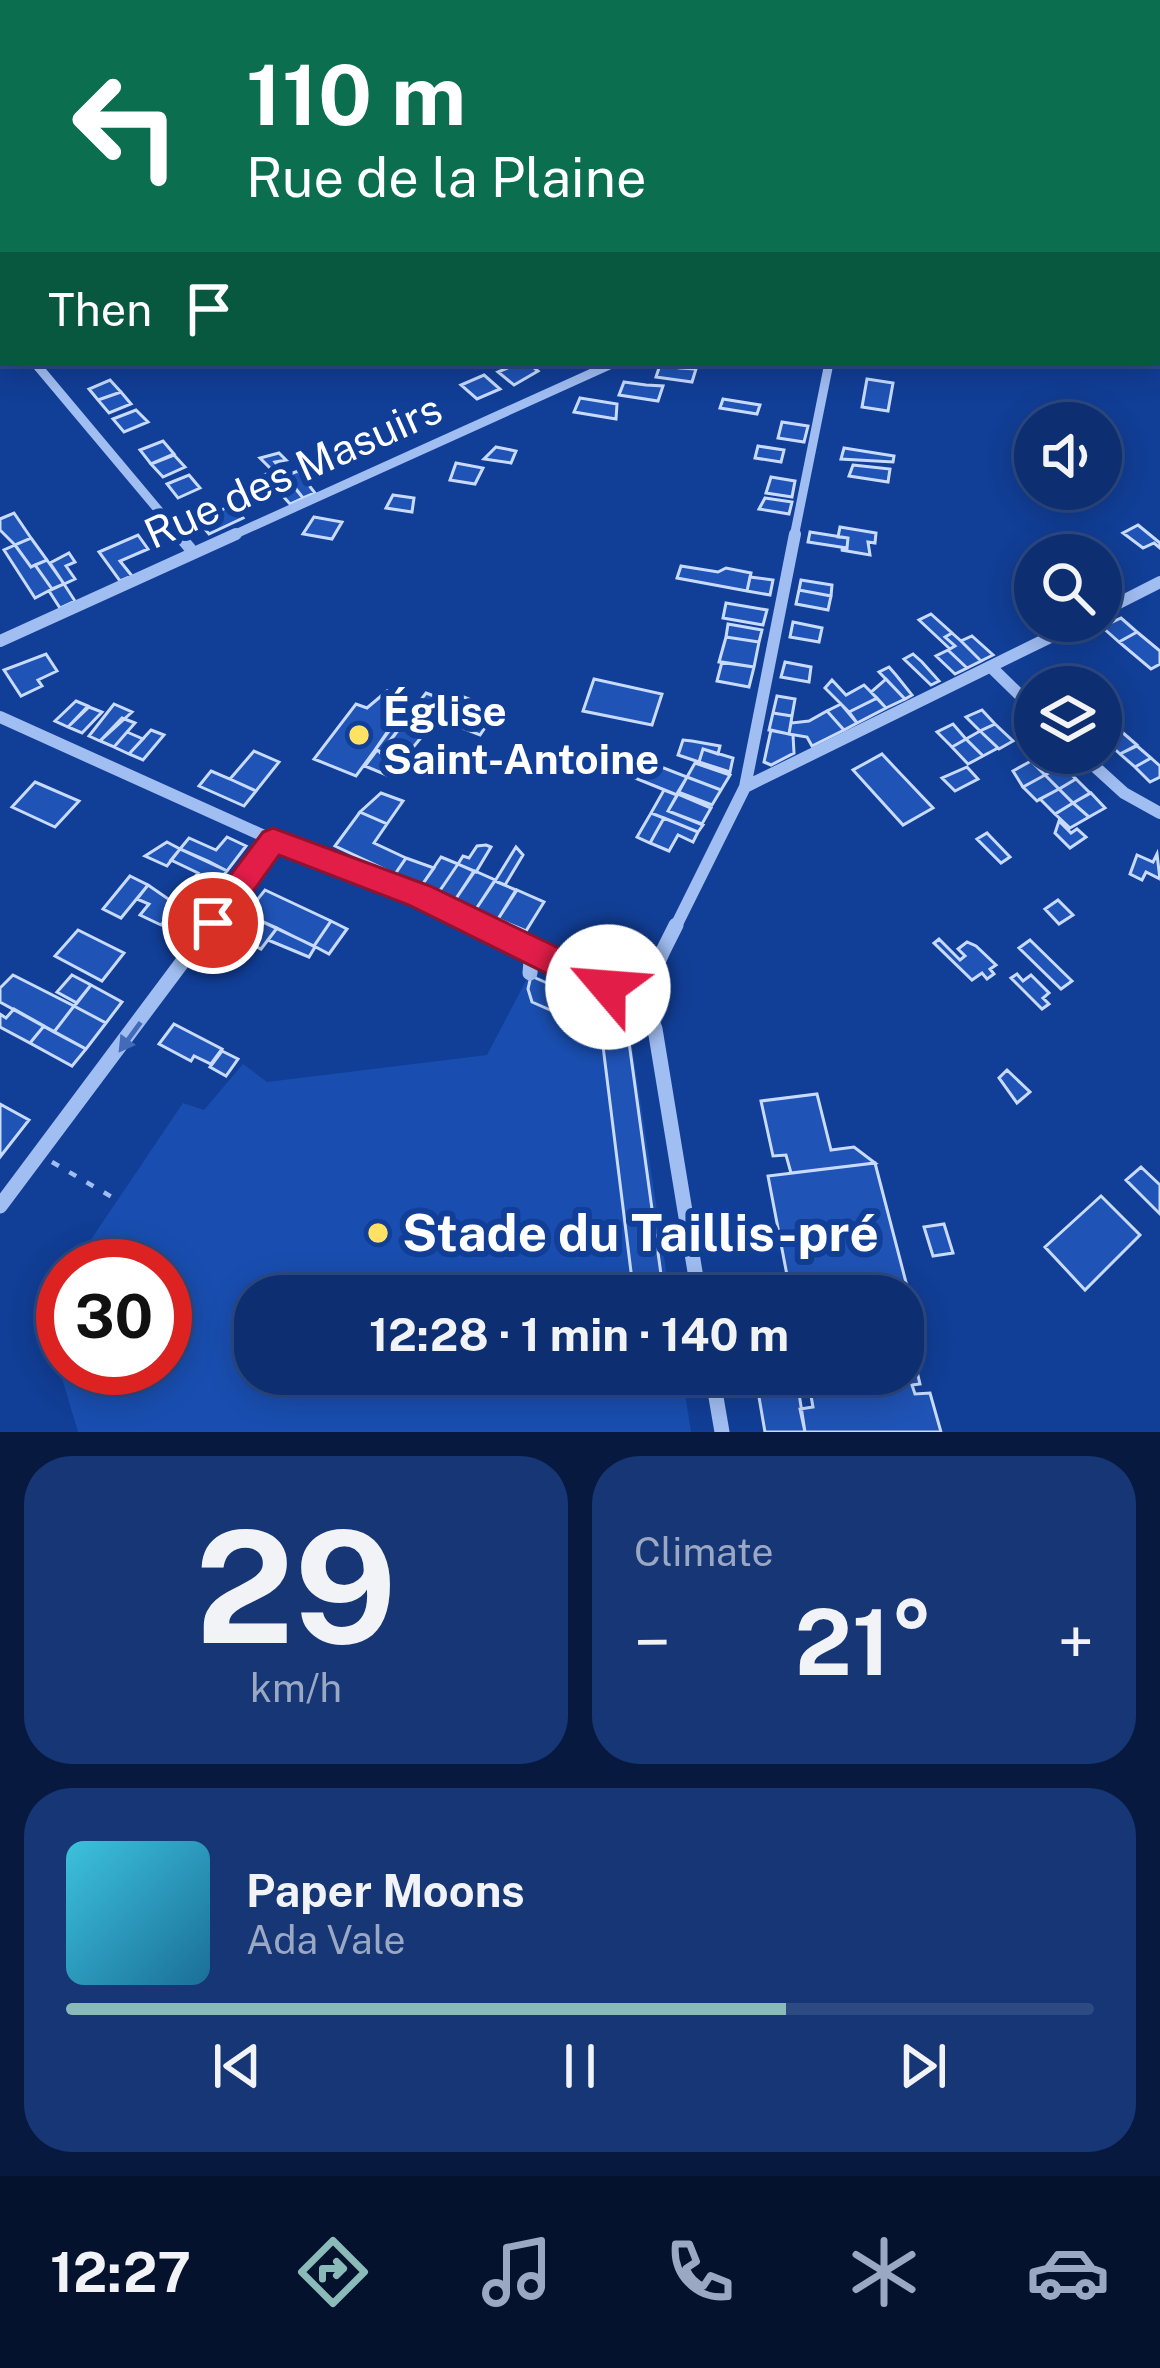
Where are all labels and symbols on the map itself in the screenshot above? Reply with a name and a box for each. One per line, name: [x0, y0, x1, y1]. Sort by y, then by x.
street label: Rue des Masuirs: [137, 383, 449, 558]
place label: Église Saint-Antoine: [383, 686, 659, 783]
marker: Église Saint-Antoine: [346, 722, 372, 748]
pin: [162, 872, 264, 974]
position arrow: [545, 924, 671, 1050]
one-way arrow: [118, 1021, 142, 1052]
place label: Stade du Taillis-pré: [402, 1203, 879, 1262]
marker: Stade du Taillis-pré: [365, 1220, 391, 1246]
speed limit sign: 30: [36, 1239, 192, 1395]

